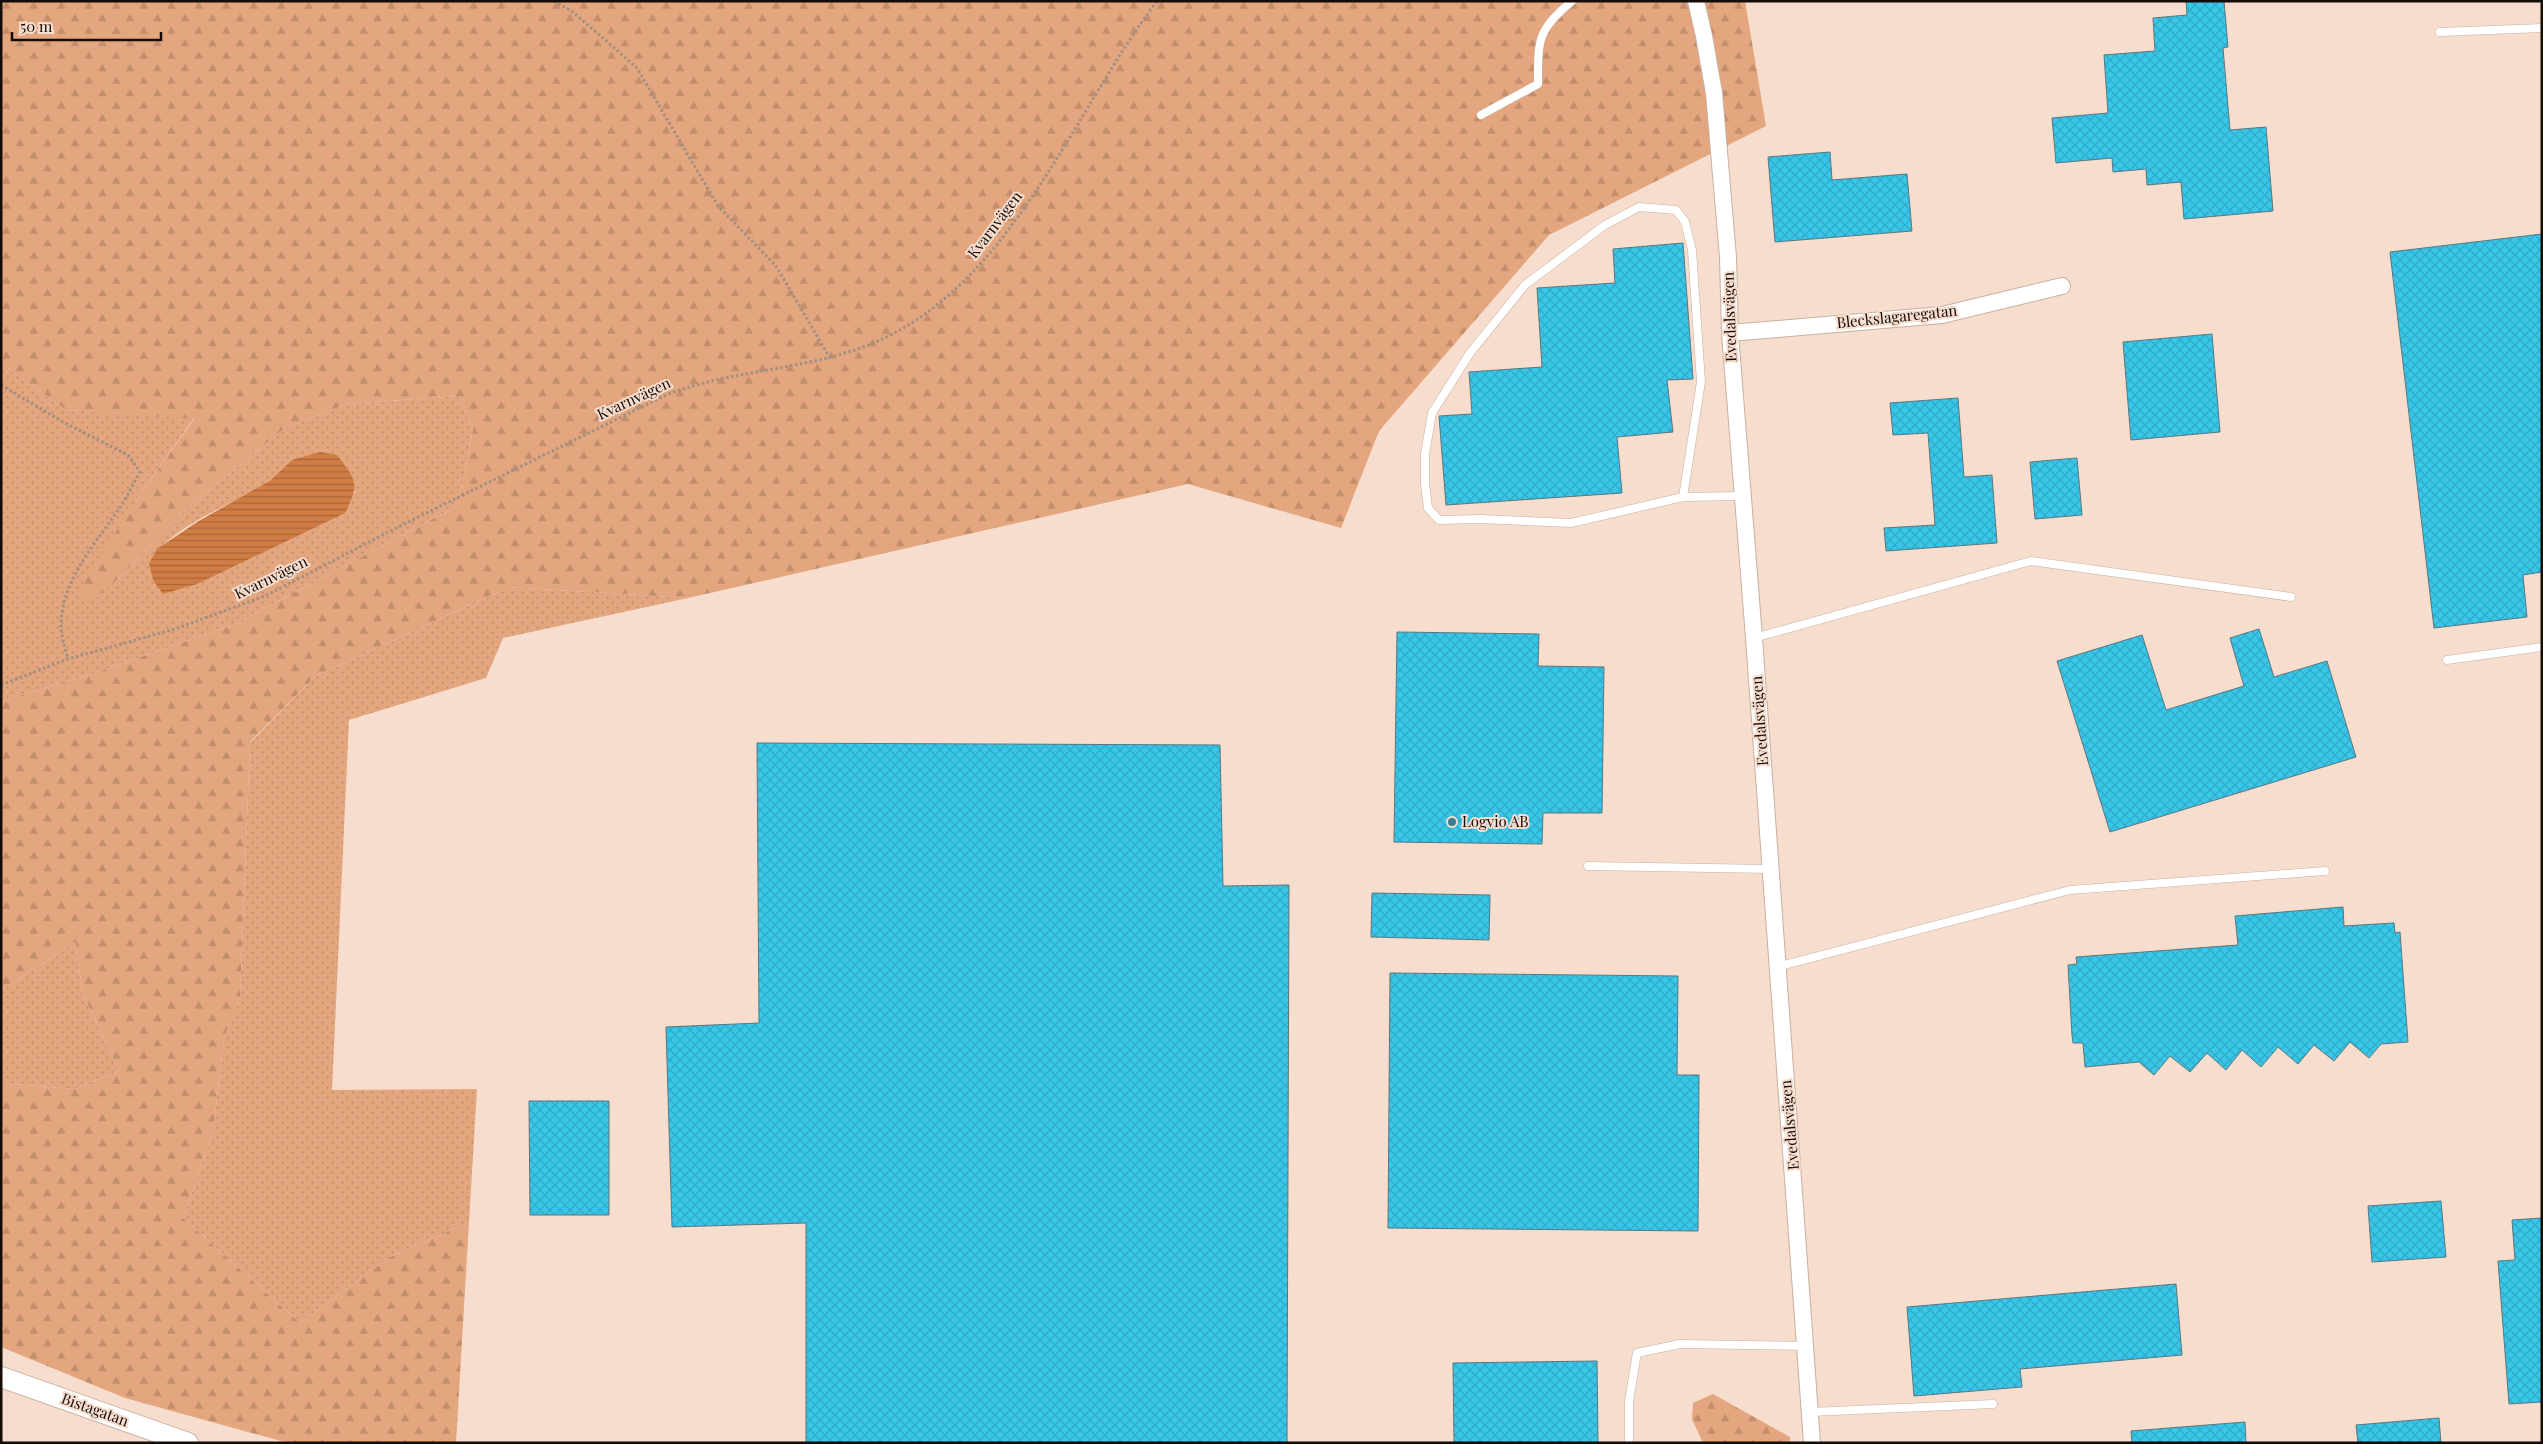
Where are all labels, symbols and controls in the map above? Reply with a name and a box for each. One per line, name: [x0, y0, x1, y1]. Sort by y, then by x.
scale bar: [12, 10, 161, 42]
text: 50 m: [20, 16, 53, 36]
street label: Kvarnvägen: [962, 187, 1026, 262]
street label: Evedalsvägen: [1717, 272, 1741, 362]
street label: Bleckslagaregatan: [1836, 300, 1958, 332]
street label: Kvarnvägen: [594, 372, 674, 424]
street label: Kvarnvägen: [231, 551, 311, 603]
street label: Evedalsvägen: [1746, 675, 1772, 767]
place label: Logvio AB: [1462, 811, 1529, 831]
marker: Logvio AB: [1446, 816, 1458, 828]
street label: Evedalsvägen: [1775, 1079, 1803, 1171]
street label: Bistagatan: [59, 1388, 132, 1430]

